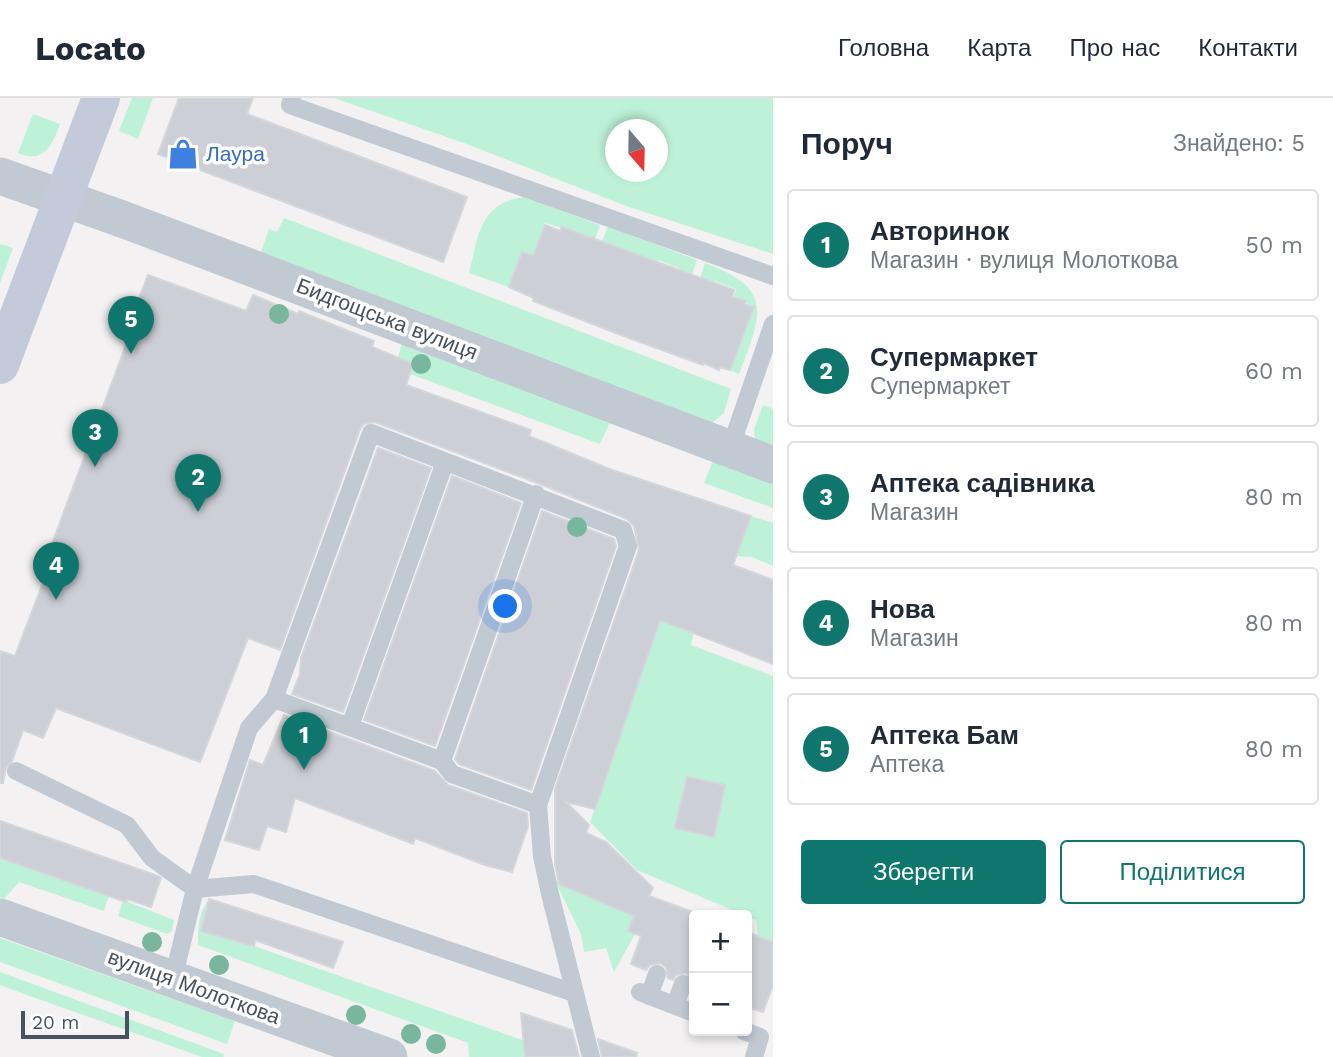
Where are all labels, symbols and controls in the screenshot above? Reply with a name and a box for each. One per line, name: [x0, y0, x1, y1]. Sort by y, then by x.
text: Locato: [35, 29, 146, 68]
text: Головна: [838, 34, 929, 62]
text: Карта: [967, 34, 1031, 62]
text: Про нас: [1069, 34, 1160, 62]
text: Контакти: [1198, 34, 1298, 62]
north arrow: [605, 119, 668, 182]
text: Поруч: [801, 126, 893, 161]
text: Знайдено: 5: [1173, 130, 1305, 157]
shop icon: Лаура: [166, 137, 200, 171]
place label: Лаура: [206, 141, 265, 166]
text: Авторинок: [870, 216, 1009, 246]
text: 1: [821, 232, 831, 259]
text: 50 m: [1246, 232, 1303, 259]
text: Магазин · вулиця Молоткова: [870, 247, 1178, 274]
street label: Бидгощська вулиця: [293, 272, 481, 365]
pin: 5: [108, 296, 154, 354]
text: Супермаркет: [870, 342, 1038, 372]
text: 2: [819, 358, 833, 385]
text: 60 m: [1245, 358, 1303, 385]
text: Супермаркет: [870, 373, 1010, 400]
pin: 3: [72, 409, 118, 467]
pin: 2: [175, 454, 221, 512]
text: Аптека садівника: [870, 468, 1095, 498]
text: 3: [819, 484, 833, 511]
text: 80 m: [1245, 484, 1303, 511]
text: Магазин: [870, 499, 959, 526]
pin: 4: [33, 542, 79, 600]
your location: [488, 589, 522, 623]
text: Нова: [870, 594, 935, 624]
text: 4: [819, 610, 833, 637]
text: 80 m: [1245, 610, 1303, 637]
text: Магазин: [870, 625, 959, 652]
pin: 1: [281, 712, 327, 770]
text: Аптека Бам: [870, 720, 1019, 750]
text: 5: [819, 736, 833, 763]
text: 80 m: [1245, 736, 1303, 763]
text: Аптека: [870, 751, 944, 778]
button: Зберегти: [801, 840, 1046, 904]
button: Поділитися: [1060, 840, 1305, 904]
map controls: [689, 910, 752, 1036]
button: +: [689, 910, 752, 973]
street label: вулиця Молоткова: [105, 944, 284, 1029]
button: −: [689, 973, 752, 1036]
scale bar: [21, 1008, 130, 1040]
text: 20 m: [32, 1011, 79, 1034]

